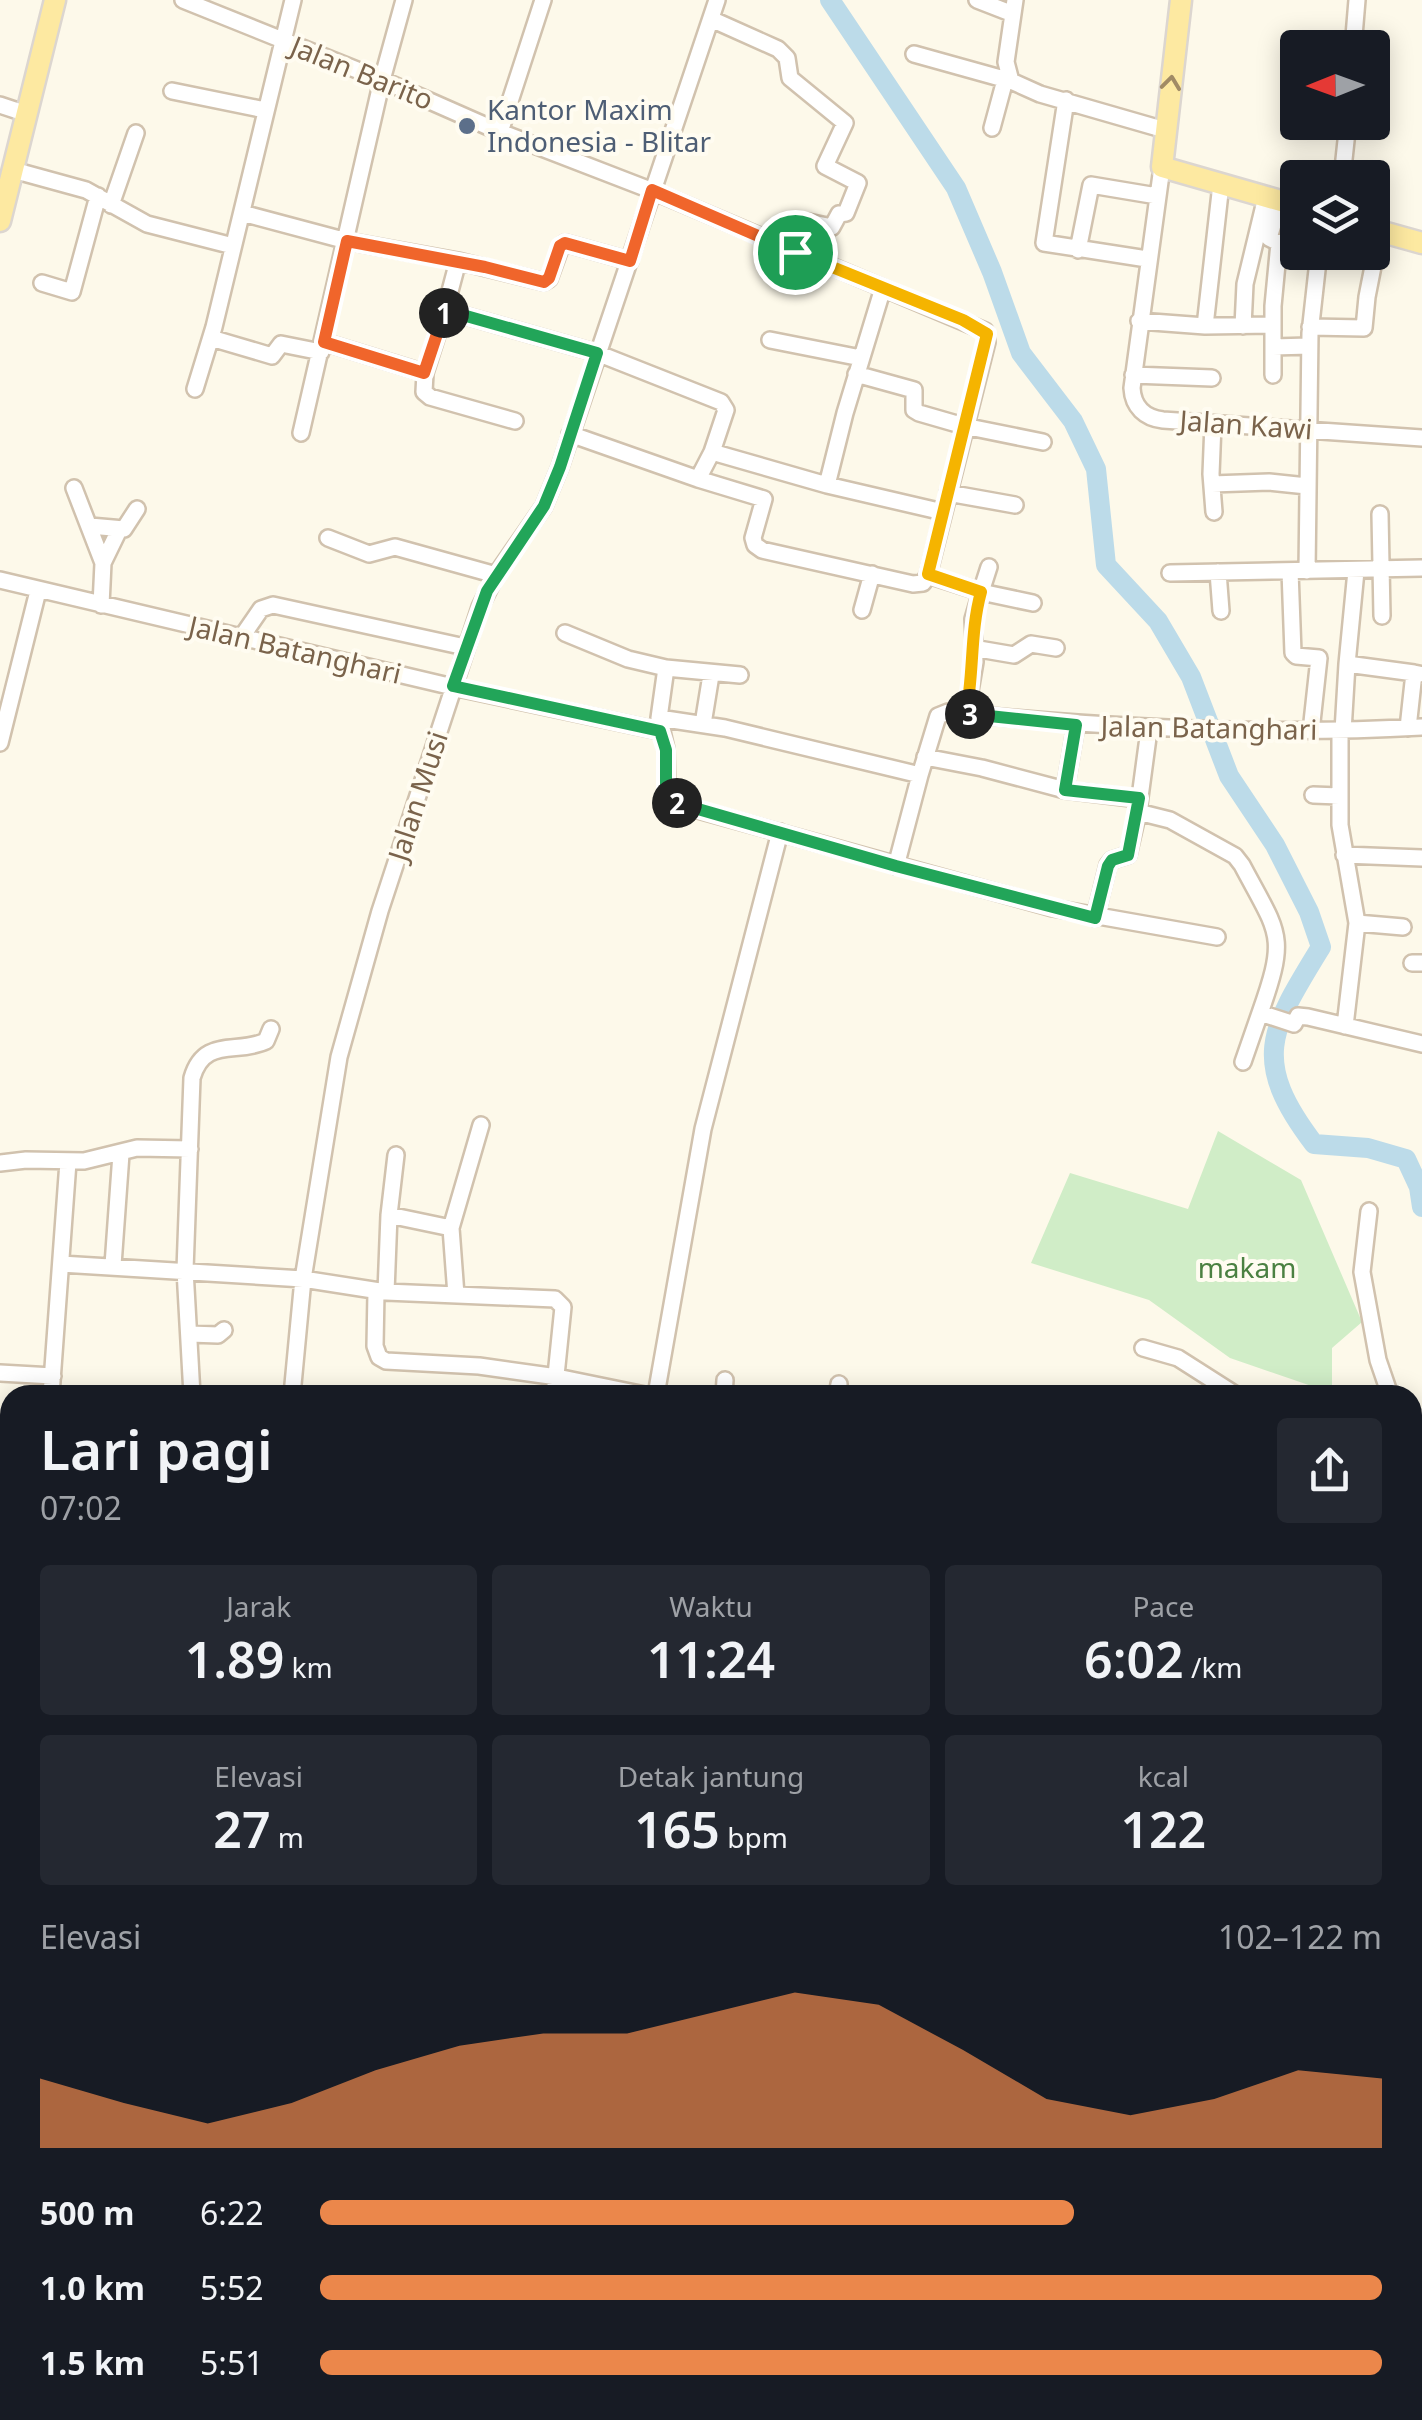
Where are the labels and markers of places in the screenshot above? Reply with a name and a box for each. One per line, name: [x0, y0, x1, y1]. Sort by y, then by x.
place label: Kantor Maxim Indonesia - Blitar: [487, 90, 711, 160]
marker: Kantor Maxim Indonesia - Blitar: [456, 115, 478, 137]
pin: [753, 210, 838, 295]
pin: 1: [419, 288, 469, 338]
pin: 3: [945, 689, 995, 739]
pin: 2: [652, 778, 702, 828]

